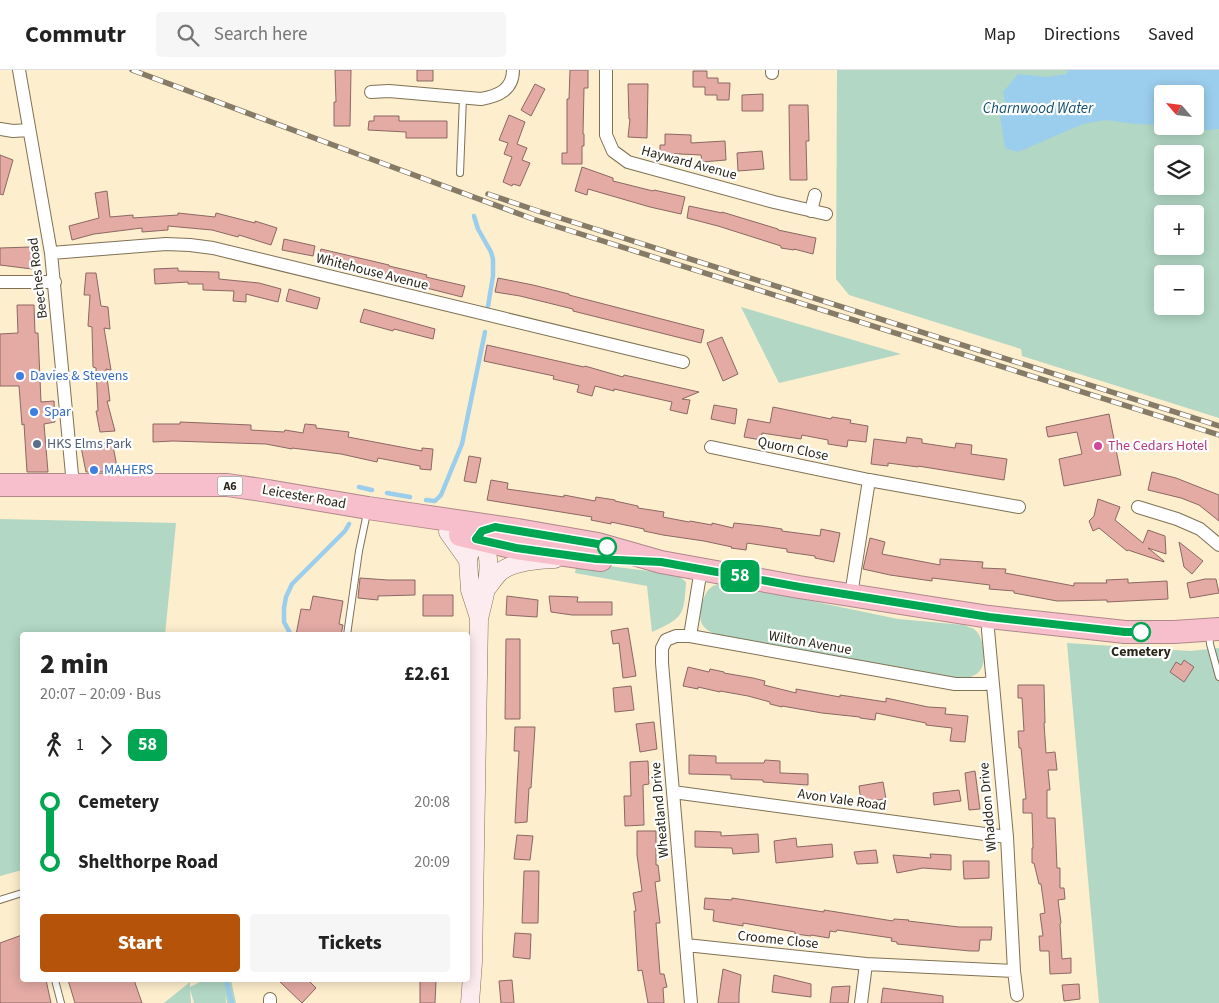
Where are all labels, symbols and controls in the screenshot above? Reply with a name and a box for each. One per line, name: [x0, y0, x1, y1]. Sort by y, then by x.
search box: [156, 12, 506, 57]
text: Commutr: [25, 17, 126, 52]
icon: search: [174, 21, 202, 49]
text: Search here: [214, 21, 308, 48]
text: Map: [984, 22, 1016, 47]
text: Directions: [1044, 22, 1120, 47]
text: Saved: [1148, 22, 1194, 47]
north arrow: [1154, 85, 1204, 135]
map controls: [1154, 85, 1204, 315]
water label: Charnwood Water: [983, 98, 1094, 119]
street label: Hayward Avenue: [639, 141, 739, 185]
button: layers: [1154, 145, 1204, 195]
button: +: [1154, 205, 1204, 255]
street label: Beeches Road: [23, 236, 53, 320]
street label: Whitehouse Avenue: [314, 248, 430, 296]
button: −: [1154, 265, 1204, 315]
place label: Davies & Stevens: [30, 366, 128, 386]
marker: Davies & Stevens: [14, 370, 26, 382]
place label: Spar: [44, 402, 71, 422]
marker: Spar: [28, 406, 40, 418]
street label: Quorn Close: [756, 432, 830, 466]
place label: HKS Elms Park: [47, 434, 132, 454]
place label: The Cedars Hotel: [1108, 436, 1208, 456]
marker: HKS Elms Park: [31, 438, 43, 450]
marker: The Cedars Hotel: [1092, 440, 1104, 452]
place label: MAHERS: [104, 460, 154, 480]
marker: MAHERS: [88, 464, 100, 476]
road number: A6: [218, 476, 242, 496]
street label: Leicester Road: [260, 480, 348, 514]
unlabelled marker: [597, 537, 617, 557]
line badge: 58: [718, 560, 762, 592]
text: 58: [730, 563, 750, 588]
marker: Cemetery: [1131, 622, 1151, 642]
street label: Wilton Avenue: [767, 626, 853, 660]
place label: Cemetery: [1111, 642, 1172, 662]
text: 2 min: [40, 644, 109, 684]
text: £2.61: [404, 661, 450, 688]
text: 20:07 – 20:09 · Bus: [40, 683, 161, 705]
icon: walk: [40, 731, 68, 759]
icon: forward: [92, 731, 120, 759]
text: 58: [138, 732, 157, 757]
text: 1: [76, 734, 84, 756]
street label: Wheatland Drive: [646, 761, 674, 859]
street label: Whaddon Drive: [974, 761, 1002, 853]
street label: Avon Vale Road: [796, 784, 888, 816]
text: Cemetery: [78, 789, 159, 816]
text: 20:08: [414, 791, 450, 813]
text: Shelthorpe Road: [78, 849, 218, 876]
text: 20:09: [414, 851, 450, 873]
button: Start: [40, 914, 240, 972]
button: Tickets: [250, 914, 450, 972]
street label: Croome Close: [737, 926, 819, 954]

